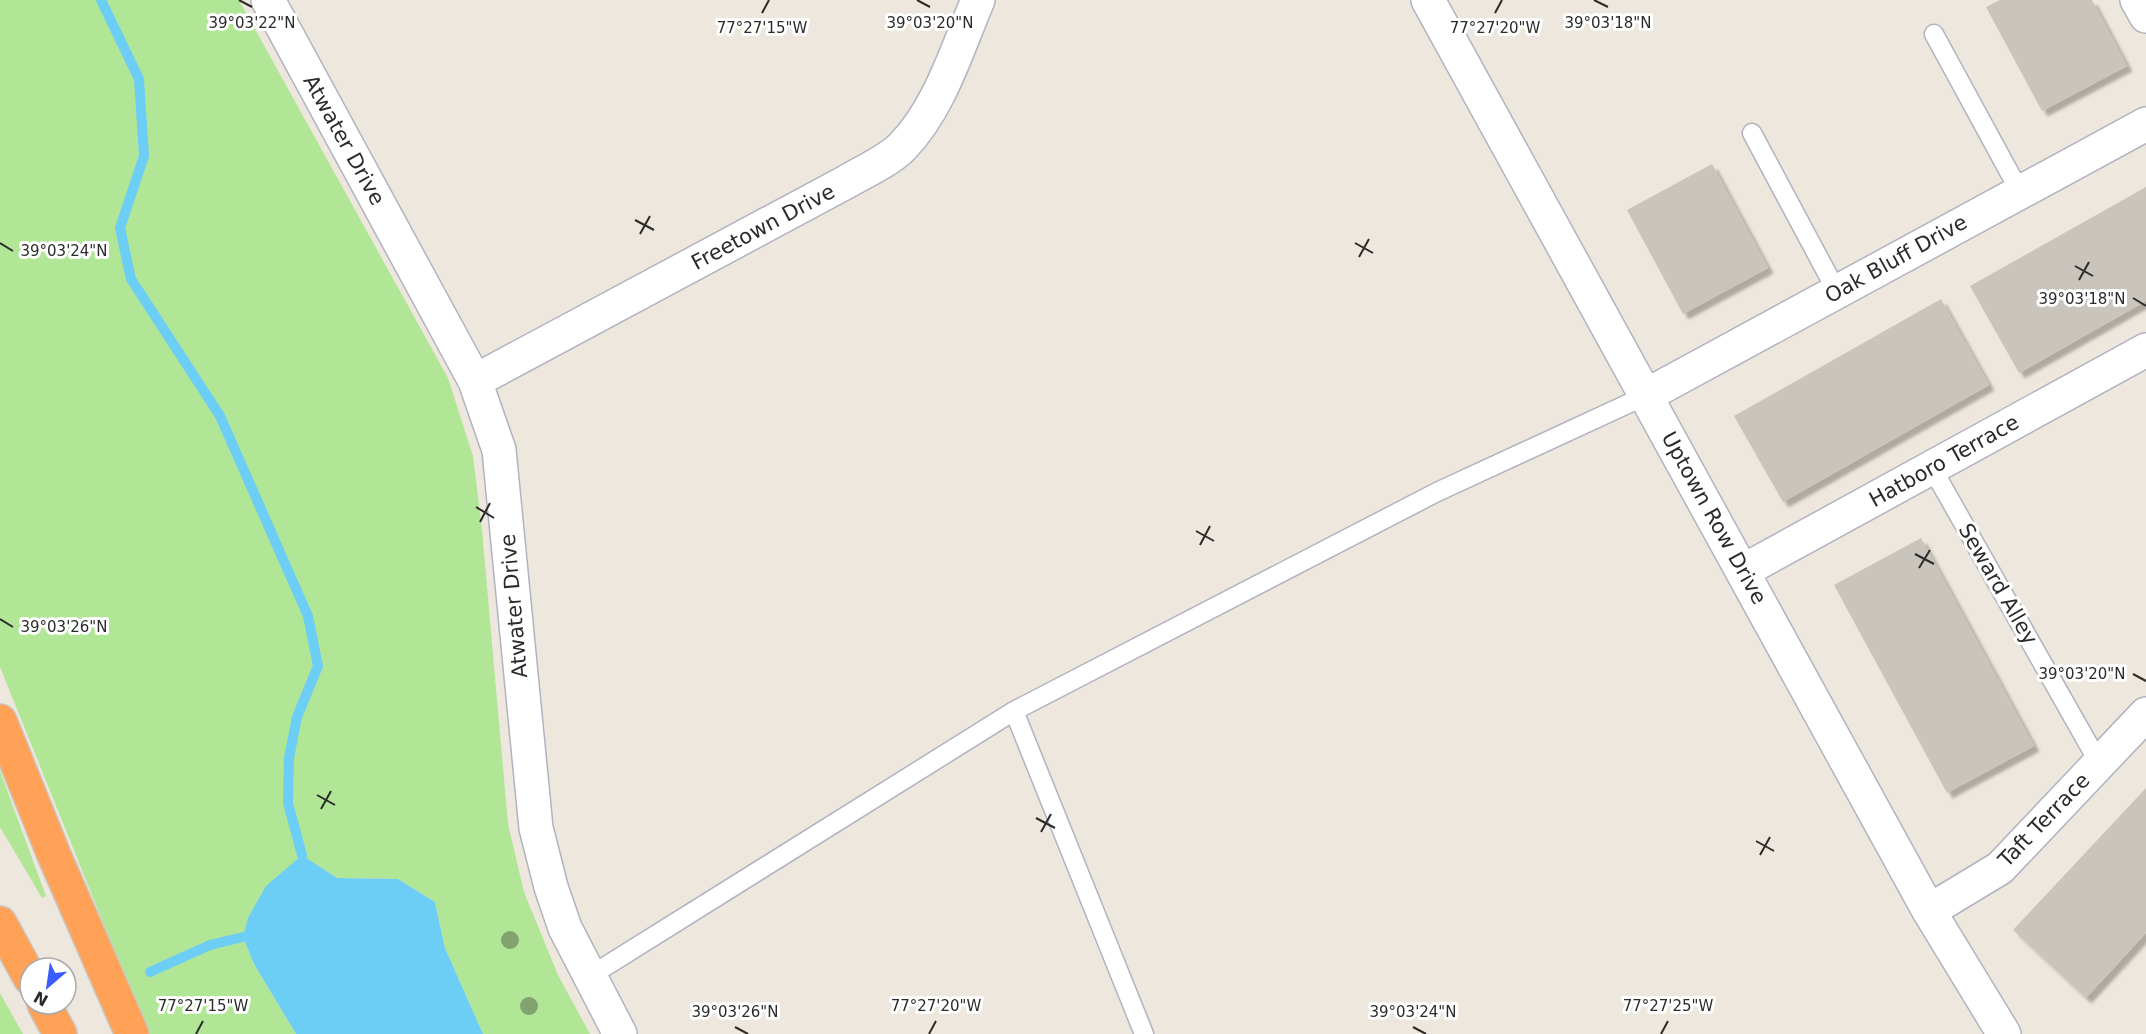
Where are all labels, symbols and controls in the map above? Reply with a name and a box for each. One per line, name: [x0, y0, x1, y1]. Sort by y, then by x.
text: 39°03'22"N: [208, 14, 296, 32]
text: 39°03'20"N: [886, 14, 974, 32]
text: 39°03'18"N: [1564, 14, 1652, 32]
text: 77°27'15"W: [717, 19, 807, 37]
text: 77°27'20"W: [1450, 19, 1540, 37]
street label: Atwater Drive: [298, 71, 390, 209]
street label: Freetown Drive: [687, 179, 839, 275]
street label: Oak Bluff Drive: [1821, 210, 1971, 308]
text: 39°03'24"N: [20, 242, 108, 260]
text: 39°03'18"N: [2038, 290, 2126, 308]
street label: Hatboro Terrace: [1865, 410, 2023, 512]
street label: Uptown Row Drive: [1657, 428, 1771, 608]
street label: Seward Alley: [1954, 519, 2042, 649]
street label: Atwater Drive: [496, 533, 532, 679]
text: 39°03'26"N: [20, 618, 108, 636]
text: 39°03'20"N: [2038, 665, 2126, 683]
street label: Taft Terrace: [1993, 768, 2095, 872]
north arrow: [18, 956, 78, 1016]
text: N: [31, 987, 51, 1010]
text: 77°27'15"W: [158, 997, 248, 1015]
text: 77°27'20"W: [891, 997, 981, 1015]
text: 77°27'25"W: [1623, 997, 1713, 1015]
text: 39°03'26"N: [691, 1003, 779, 1021]
text: 39°03'24"N: [1369, 1003, 1457, 1021]

